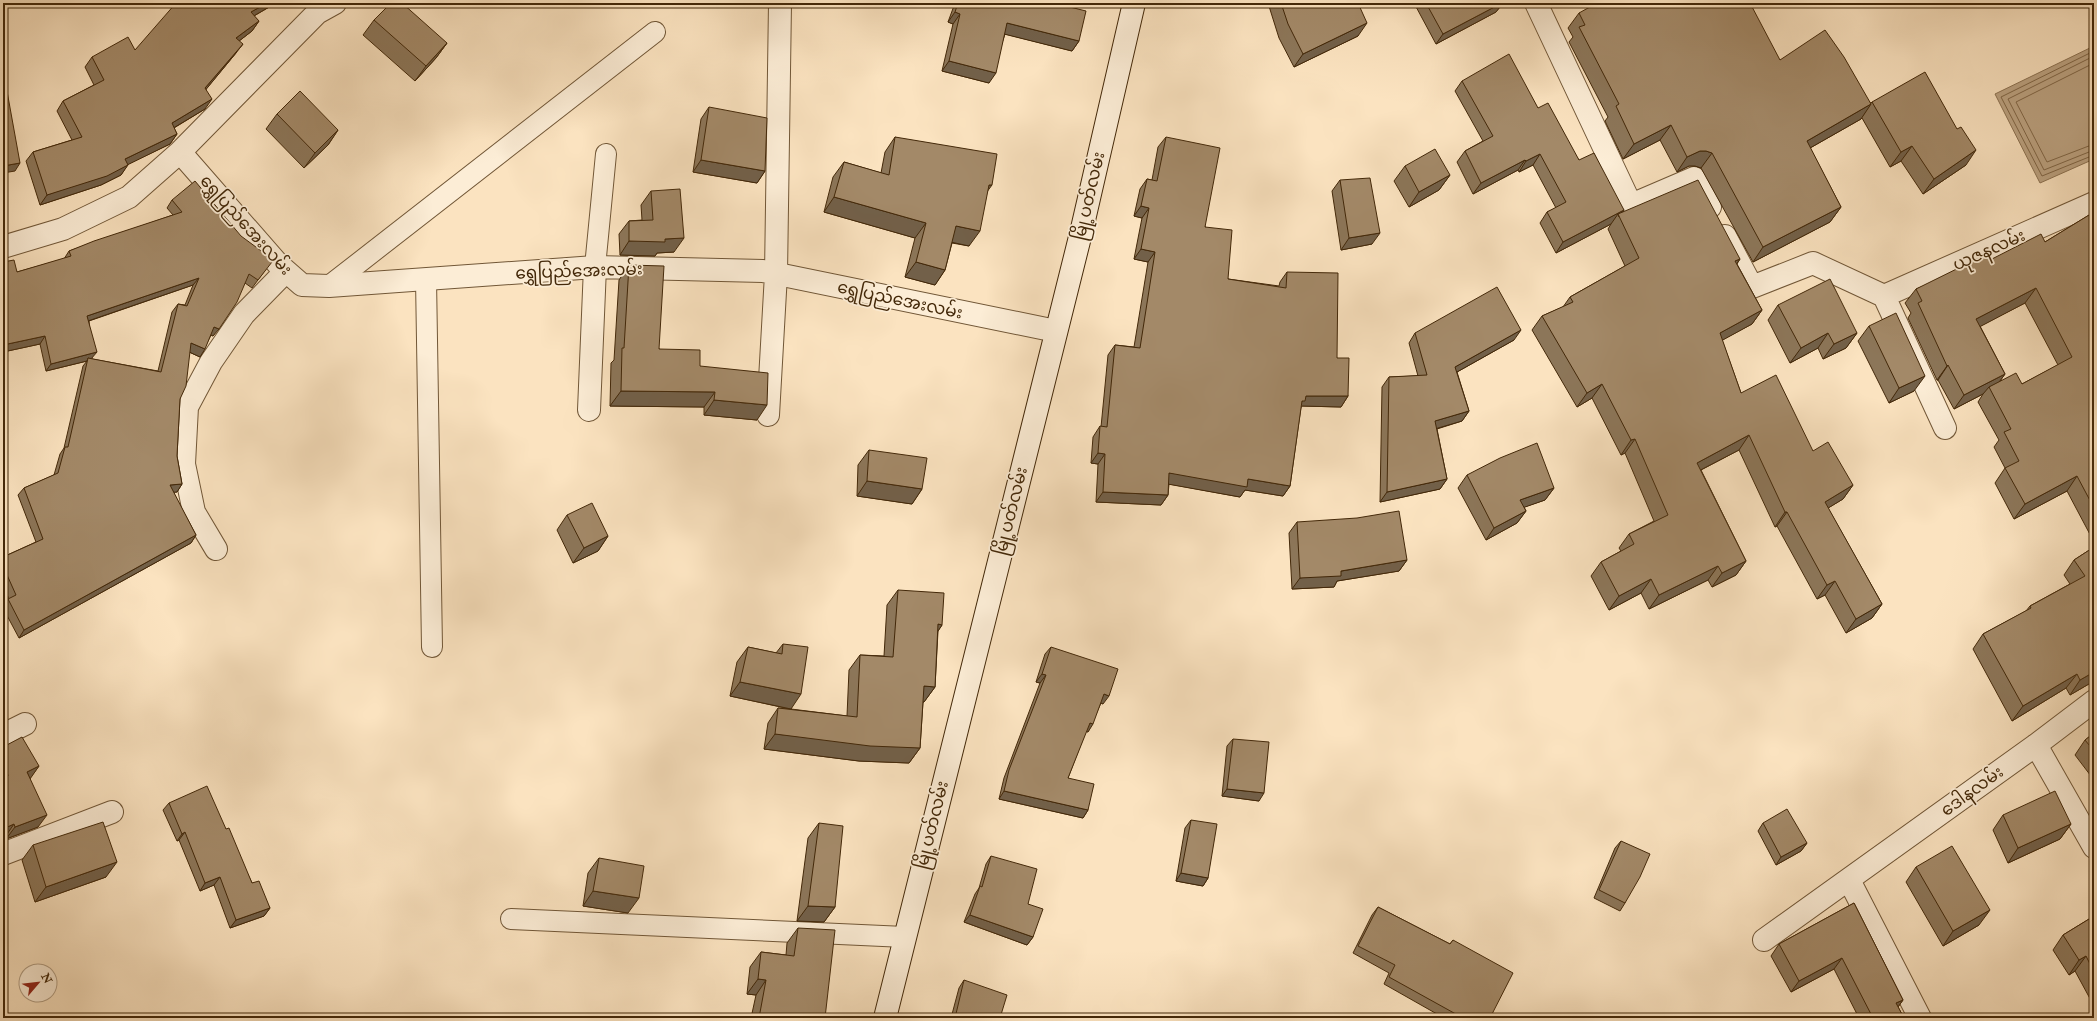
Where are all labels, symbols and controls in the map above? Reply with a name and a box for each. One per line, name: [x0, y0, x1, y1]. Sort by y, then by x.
street label: မြို့ပတ်လမ်း: [1068, 149, 1112, 243]
street label: ရွှေပြည်အေးလမ်း: [193, 170, 297, 281]
street label: ယုဇနလမ်း: [1949, 224, 2030, 279]
street label: ရွှေပြည်အေးလမ်း: [515, 257, 643, 287]
street label: ရွှေပြည်အေးလမ်း: [835, 275, 965, 326]
street label: မြို့ပတ်လမ်း: [989, 464, 1035, 558]
street label: ဒေါနလမ်း: [1936, 760, 2009, 823]
street label: မြို့ပတ်လမ်း: [910, 778, 956, 872]
north arrow: [18, 963, 58, 1003]
text: N: [38, 970, 55, 987]

